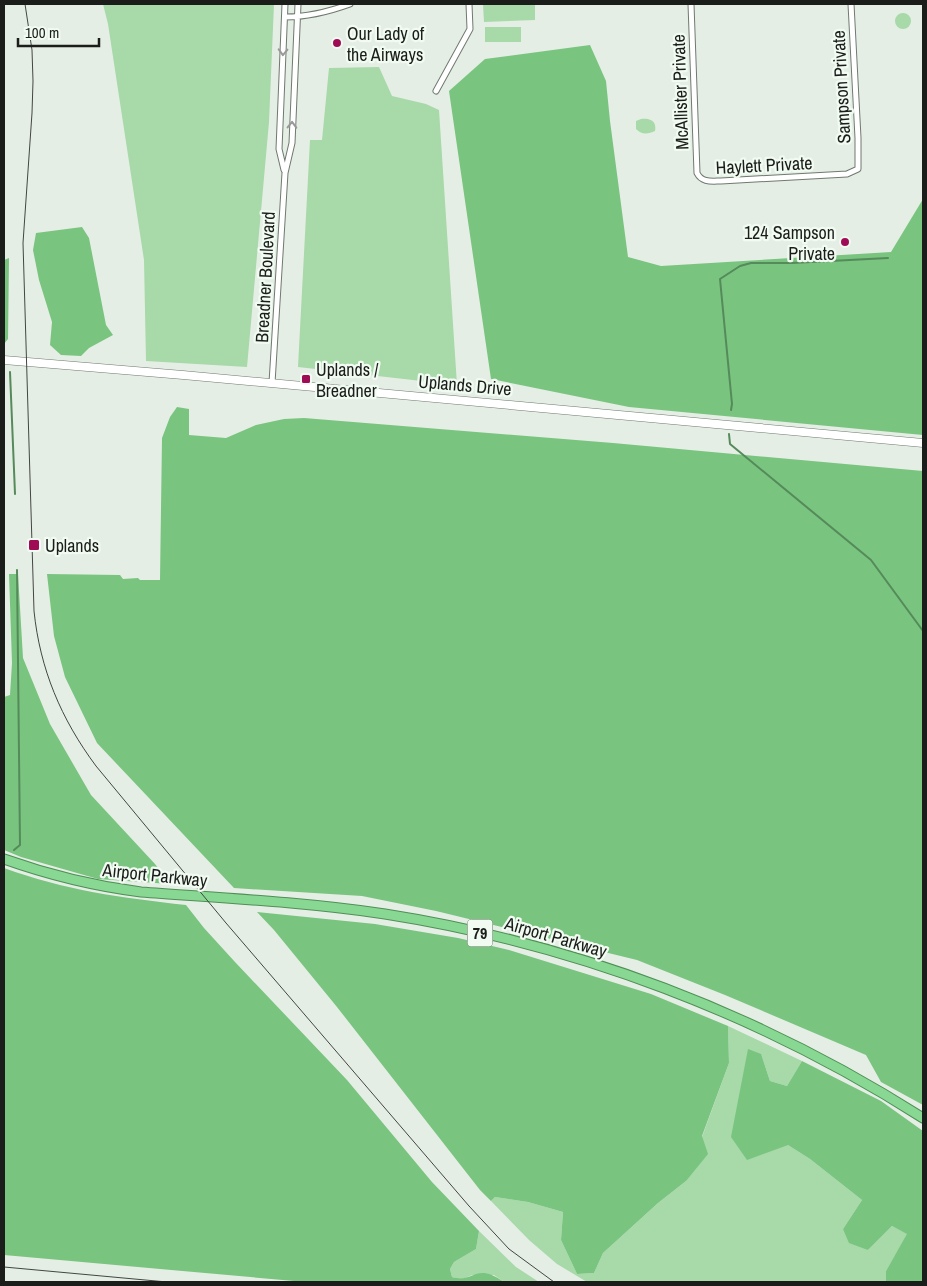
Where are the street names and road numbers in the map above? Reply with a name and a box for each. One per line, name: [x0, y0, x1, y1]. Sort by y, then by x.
street label: Sampson Private: [826, 30, 856, 144]
street label: McAllister Private: [665, 34, 695, 150]
street label: Haylett Private: [715, 150, 813, 180]
street label: Breadner Boulevard: [249, 211, 281, 343]
street label: Uplands Drive: [417, 368, 513, 402]
street label: Airport Parkway: [100, 857, 209, 893]
street label: Airport Parkway: [501, 910, 611, 964]
road number: 79: [468, 920, 492, 946]

